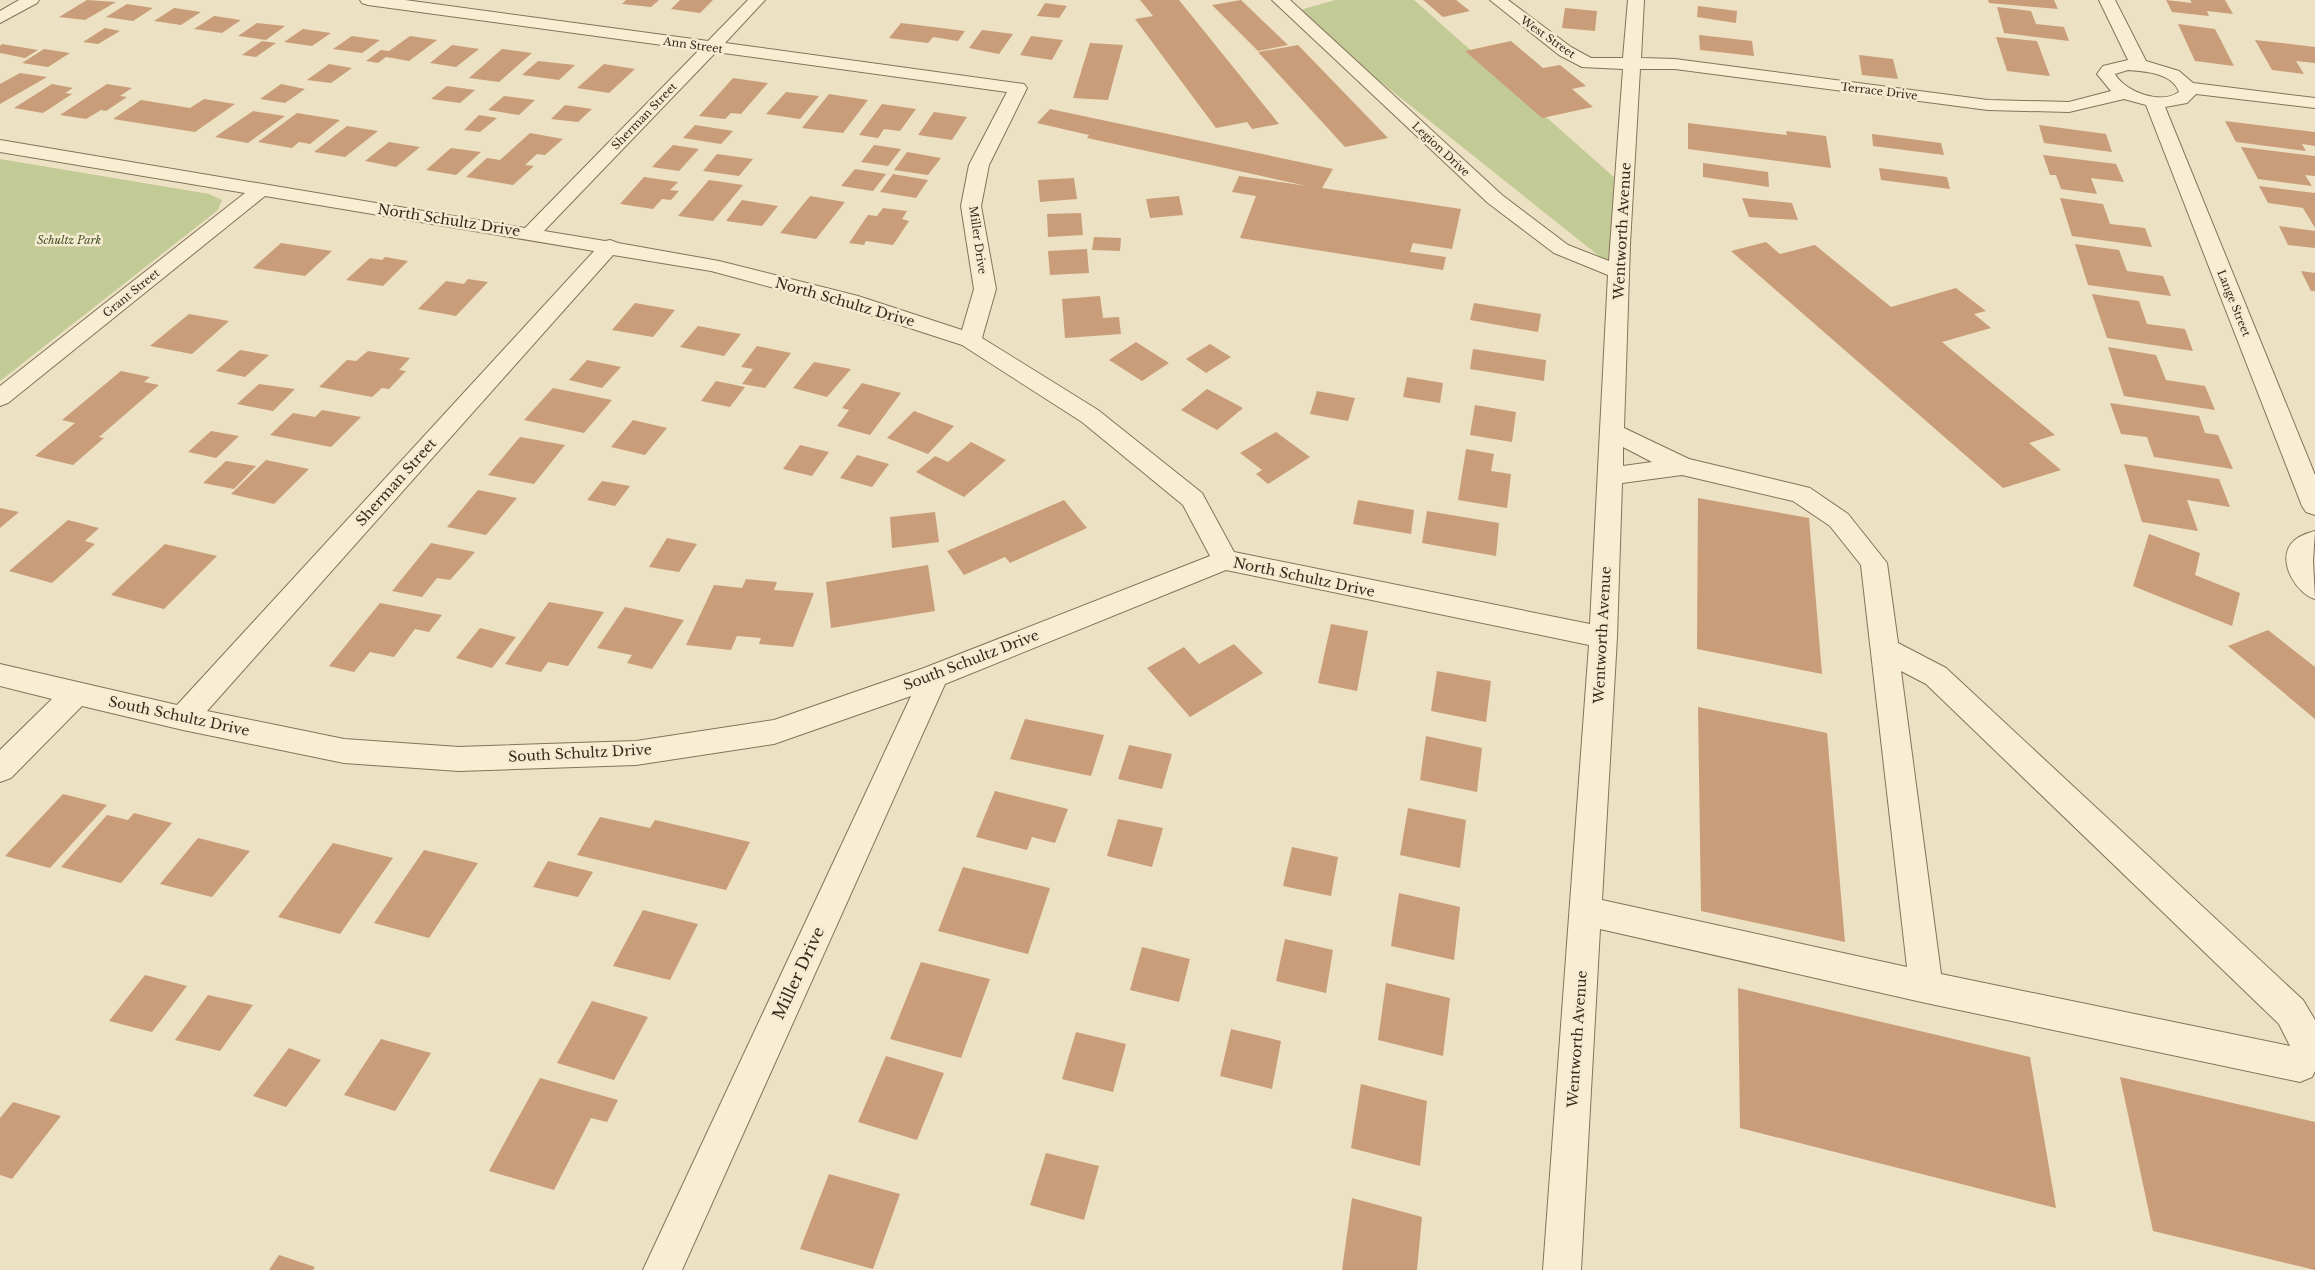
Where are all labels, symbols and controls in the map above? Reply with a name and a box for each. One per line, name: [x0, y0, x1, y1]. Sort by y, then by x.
street label: West Street: [1517, 12, 1579, 62]
street label: Ann Street: [661, 34, 724, 56]
street label: Sherman Street: [608, 79, 680, 152]
street label: Terrace Drive: [1840, 79, 1918, 103]
street label: Legion Drive: [1409, 119, 1473, 179]
street label: Wentworth Avenue: [1609, 162, 1635, 301]
street label: North Schultz Drive: [376, 200, 522, 240]
street label: Miller Drive: [966, 205, 990, 275]
park label: Schultz Park: [37, 233, 101, 247]
street label: Grant Street: [100, 265, 163, 320]
street label: Lange Street: [2214, 268, 2254, 339]
street label: North Schultz Drive: [773, 273, 917, 331]
street label: Sherman Street: [352, 434, 441, 530]
street label: North Schultz Drive: [1232, 553, 1376, 601]
street label: Wentworth Avenue: [1589, 566, 1615, 705]
street label: South Schultz Drive: [901, 626, 1041, 694]
street label: South Schultz Drive: [107, 692, 251, 740]
street label: South Schultz Drive: [508, 740, 652, 766]
street label: Miller Drive: [768, 923, 828, 1023]
street label: Wentworth Avenue: [1563, 970, 1591, 1109]

